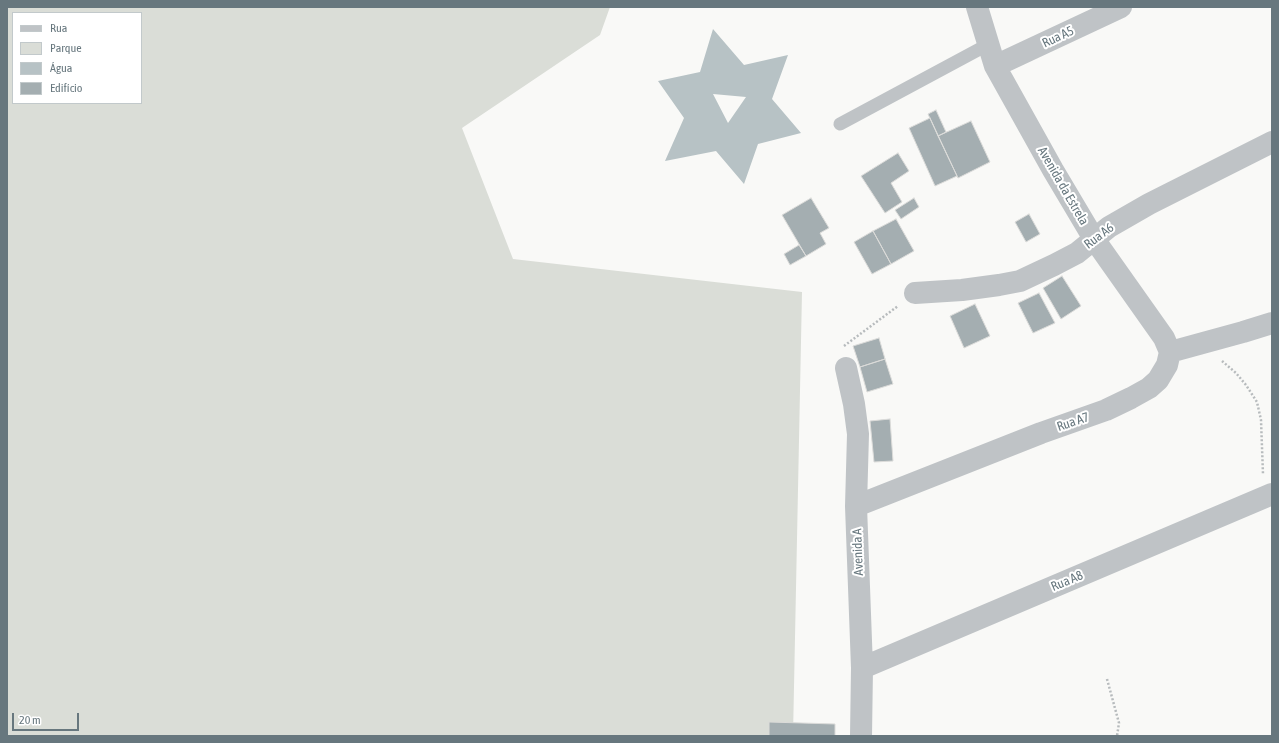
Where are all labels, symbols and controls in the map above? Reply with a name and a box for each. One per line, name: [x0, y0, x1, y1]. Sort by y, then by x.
legend: [12, 12, 142, 104]
text: Rua: [50, 21, 67, 35]
street label: Rua A5: [1040, 23, 1076, 51]
text: Parque: [50, 41, 82, 55]
text: Água: [50, 61, 72, 75]
text: Edifício: [50, 81, 82, 95]
street label: Avenida da Estrela: [1034, 144, 1092, 228]
street label: Rua A6: [1081, 220, 1117, 252]
street label: Rua A7: [1055, 409, 1091, 435]
street label: Avenida A: [849, 528, 867, 576]
street label: Rua A8: [1049, 567, 1085, 595]
scale bar: [14, 705, 81, 731]
text: 20 m: [19, 713, 41, 727]

